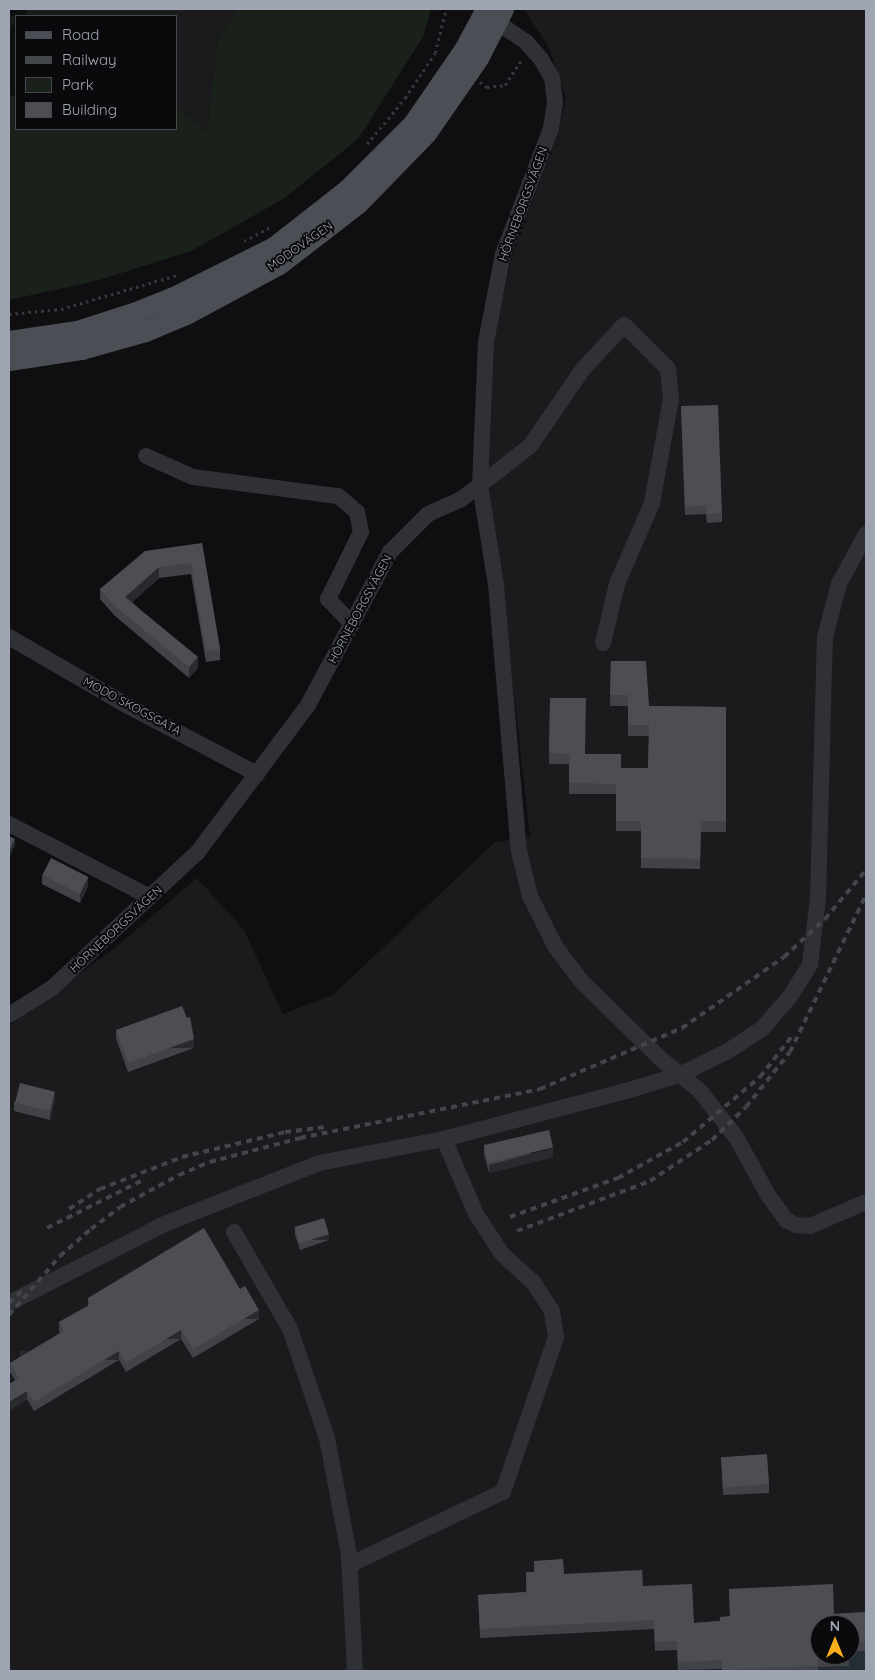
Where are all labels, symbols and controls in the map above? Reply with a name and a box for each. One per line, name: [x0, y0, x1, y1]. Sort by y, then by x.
legend: [15, 15, 178, 130]
text: Road: [62, 25, 99, 44]
text: Railway: [62, 50, 117, 69]
text: Park: [62, 75, 94, 94]
text: Building: [62, 100, 117, 119]
street label: HÖRNEBORGSVÄGEN: [496, 145, 550, 263]
street label: MODOVÄGEN: [265, 218, 335, 274]
street label: HÖRNEBORGSVÄGEN: [325, 552, 395, 666]
street label: MODO SKOGSGATA: [81, 674, 183, 738]
street label: HÖRNEBORGSVÄGEN: [67, 882, 165, 976]
north arrow: [810, 1615, 860, 1665]
text: N: [830, 1617, 840, 1635]

